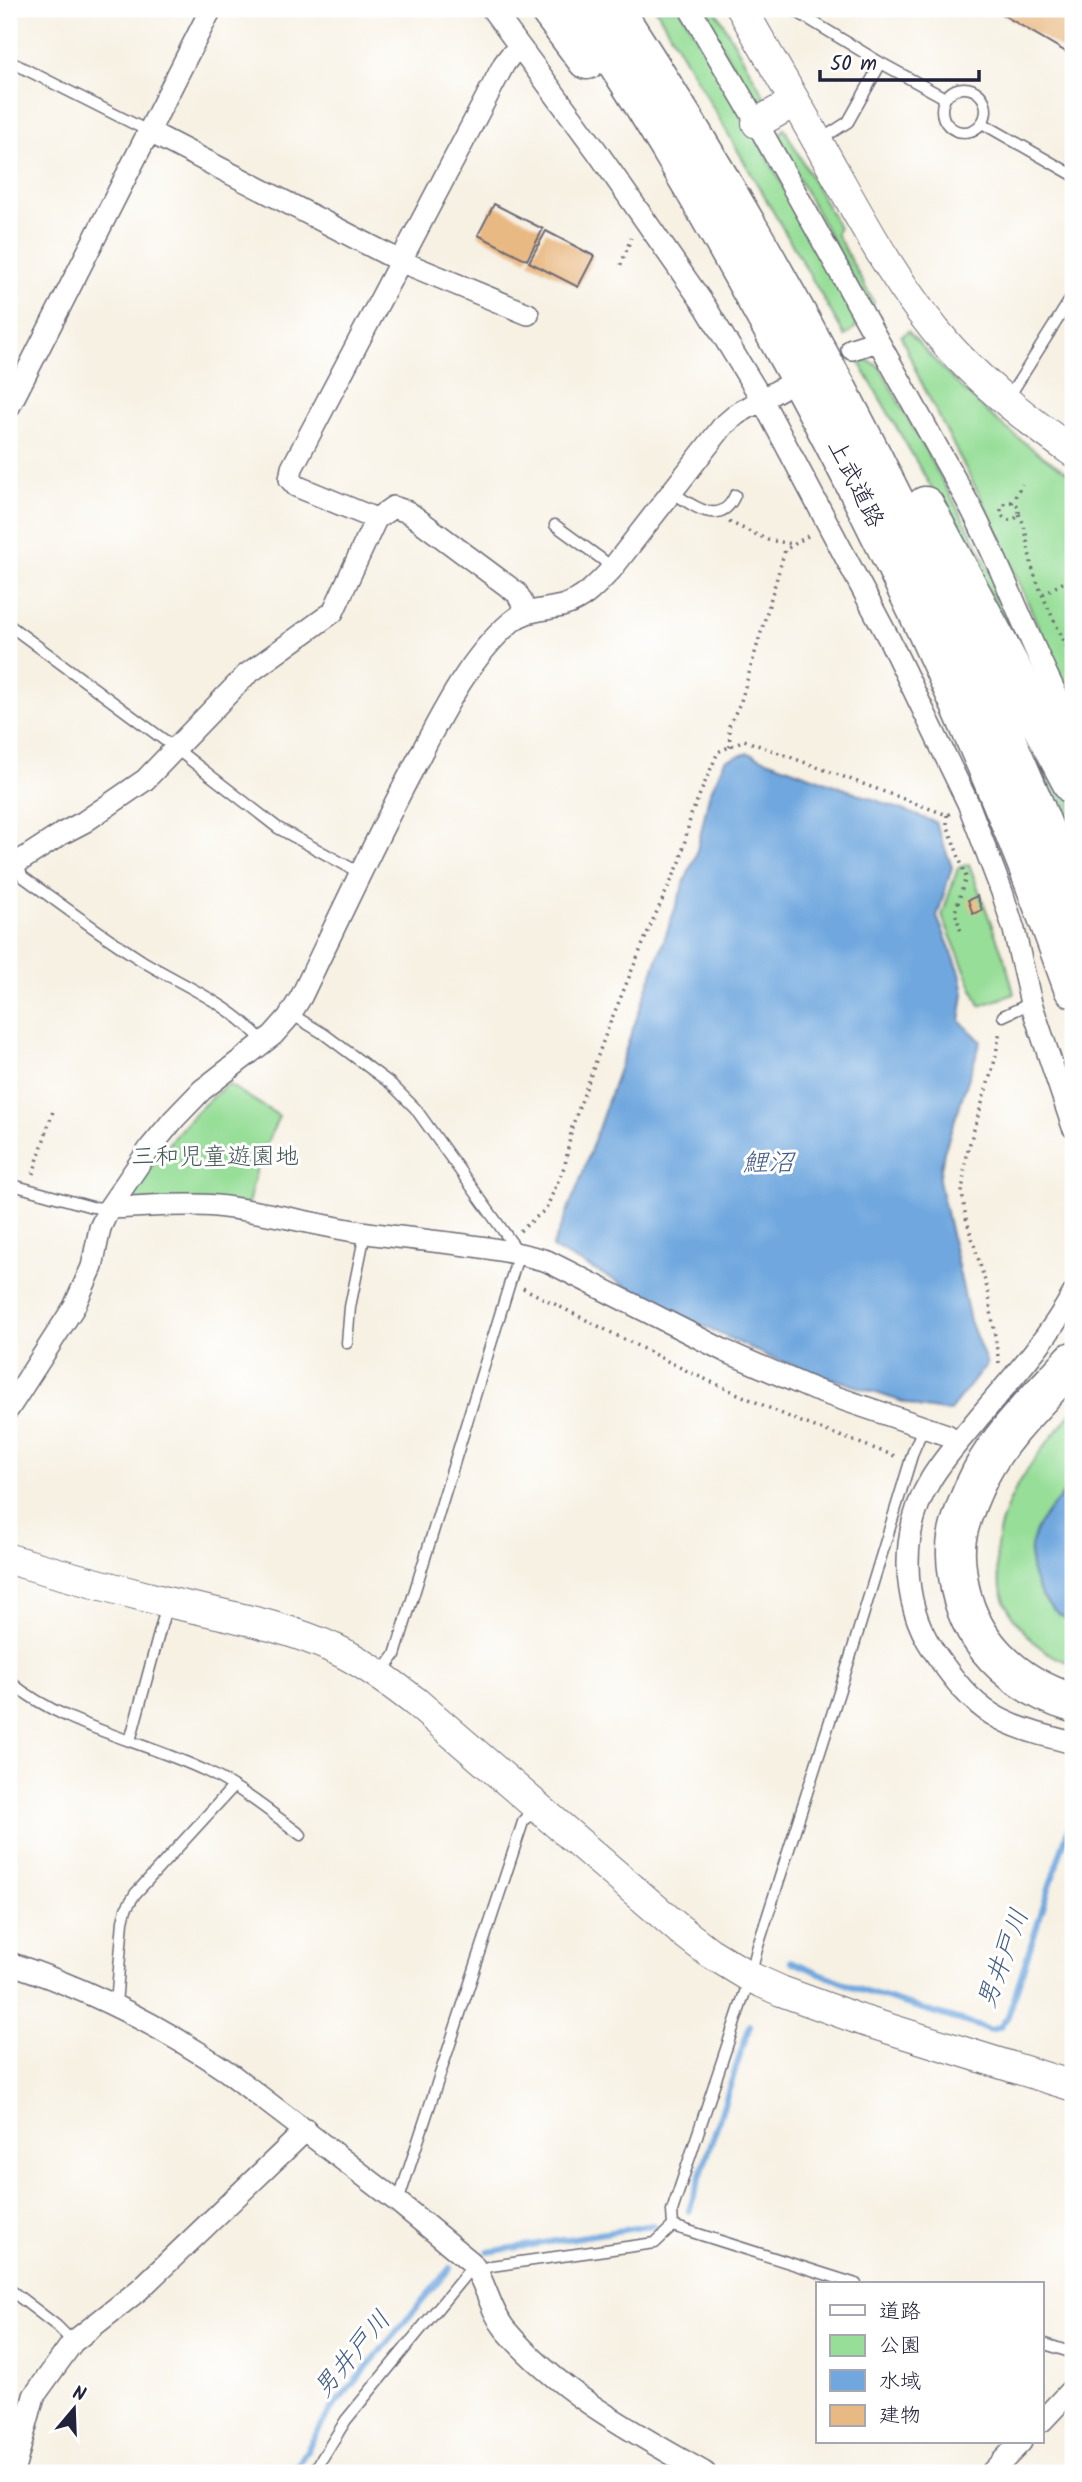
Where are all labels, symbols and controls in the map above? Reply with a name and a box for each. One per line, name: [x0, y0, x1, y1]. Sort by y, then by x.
scale bar: [820, 38, 979, 82]
text: 50 m: [830, 48, 877, 81]
street label: 上武道路: [816, 432, 894, 536]
park label: 三和児童遊園地: [131, 1138, 299, 1177]
water label: 鯉沼: [742, 1143, 796, 1185]
water label: 男井戸川: [966, 1903, 1042, 2015]
legend: [816, 2282, 1044, 2444]
text: 道路: [879, 2296, 921, 2329]
water label: 男井戸川: [303, 2302, 403, 2408]
text: 公園: [879, 2330, 921, 2363]
text: 水域: [879, 2366, 921, 2399]
north arrow: [38, 2374, 108, 2444]
text: N: [68, 2379, 89, 2411]
text: 建物: [879, 2400, 921, 2433]

